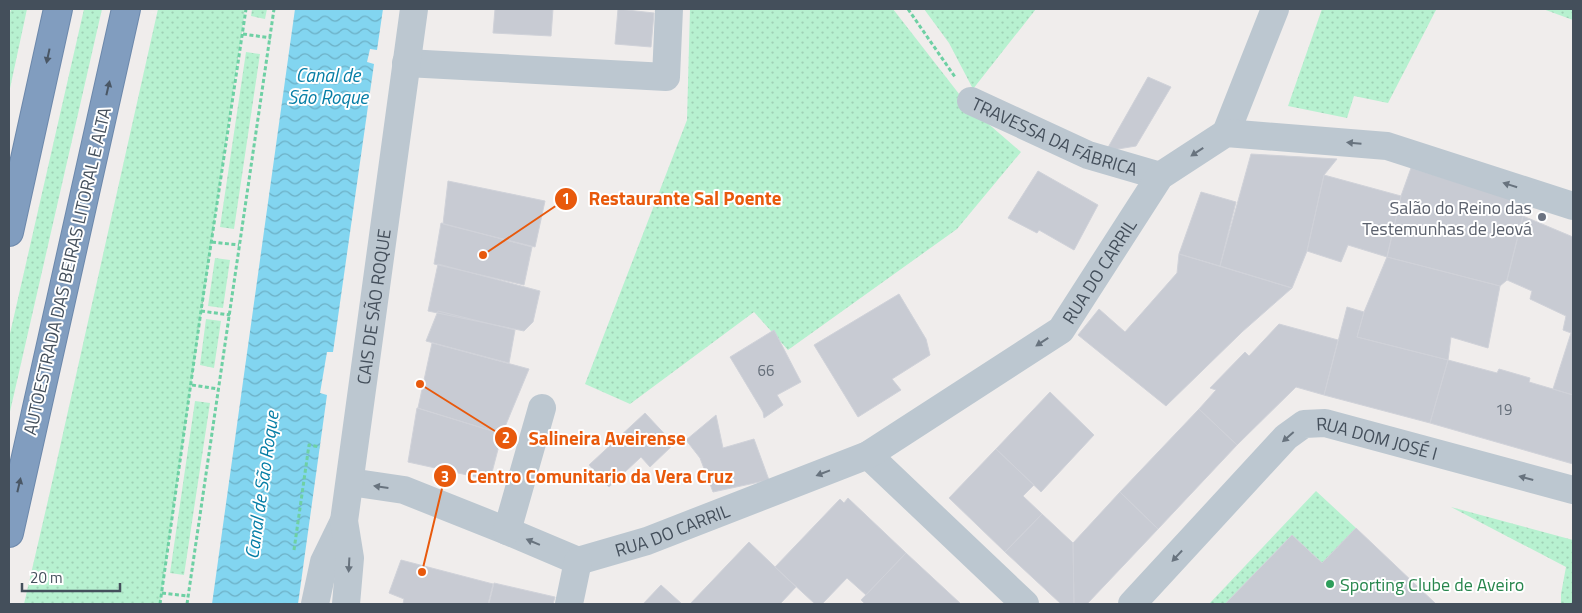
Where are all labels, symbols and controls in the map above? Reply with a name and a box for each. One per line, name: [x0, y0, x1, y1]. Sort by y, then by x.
one-way arrow: [44, 49, 52, 64]
water label: Canal de São Roque: [288, 60, 369, 111]
one-way arrow: [104, 80, 112, 95]
street label: TRAVESSA DA FÁBRICA: [967, 90, 1141, 182]
street label: AUTOESTRADA DAS BEIRAS LITORAL E ALTA: [16, 104, 118, 438]
one-way arrow: [1346, 139, 1362, 147]
one-way arrow: [1191, 147, 1204, 156]
one-way arrow: [1503, 181, 1518, 189]
callout: Restaurante Sal Poente: [553, 182, 791, 216]
text: Restaurante Sal Poente: [589, 183, 782, 212]
text: 1: [562, 187, 570, 210]
place label: Salão do Reino das Testemunhas de Jeová: [1362, 194, 1532, 242]
marker: Salão do Reino das Testemunhas de Jeová: [1536, 211, 1548, 223]
street label: RUA DO CARRIL: [1055, 213, 1143, 329]
street label: CAIS DE SÃO ROQUE: [349, 227, 397, 386]
one-way arrow: [1035, 337, 1049, 347]
house number: 66: [758, 359, 774, 382]
house number: 19: [1496, 398, 1512, 421]
water label: Canal de São Roque: [236, 408, 286, 561]
street label: RUA DOM JOSÉ I: [1315, 409, 1441, 466]
callout: Salineira Aveirense: [493, 421, 696, 455]
text: Salineira Aveirense: [528, 423, 686, 452]
text: 2: [502, 426, 510, 449]
one-way arrow: [1281, 431, 1294, 442]
callout: Centro Comunitario da Vera Cruz: [432, 459, 743, 493]
text: Centro Comunitario da Vera Cruz: [467, 461, 733, 490]
text: 3: [441, 465, 449, 488]
one-way arrow: [815, 470, 830, 477]
one-way arrow: [1519, 473, 1534, 481]
one-way arrow: [15, 478, 23, 493]
one-way arrow: [372, 482, 388, 490]
street label: RUA DO CARRIL: [611, 497, 734, 563]
one-way arrow: [526, 537, 540, 545]
one-way arrow: [1171, 549, 1183, 561]
one-way arrow: [344, 557, 352, 573]
scale bar: [22, 560, 120, 592]
text: 20 m: [30, 566, 63, 589]
place label: Sporting Clube de Aveiro: [1340, 571, 1524, 598]
marker: Sporting Clube de Aveiro: [1324, 578, 1336, 590]

